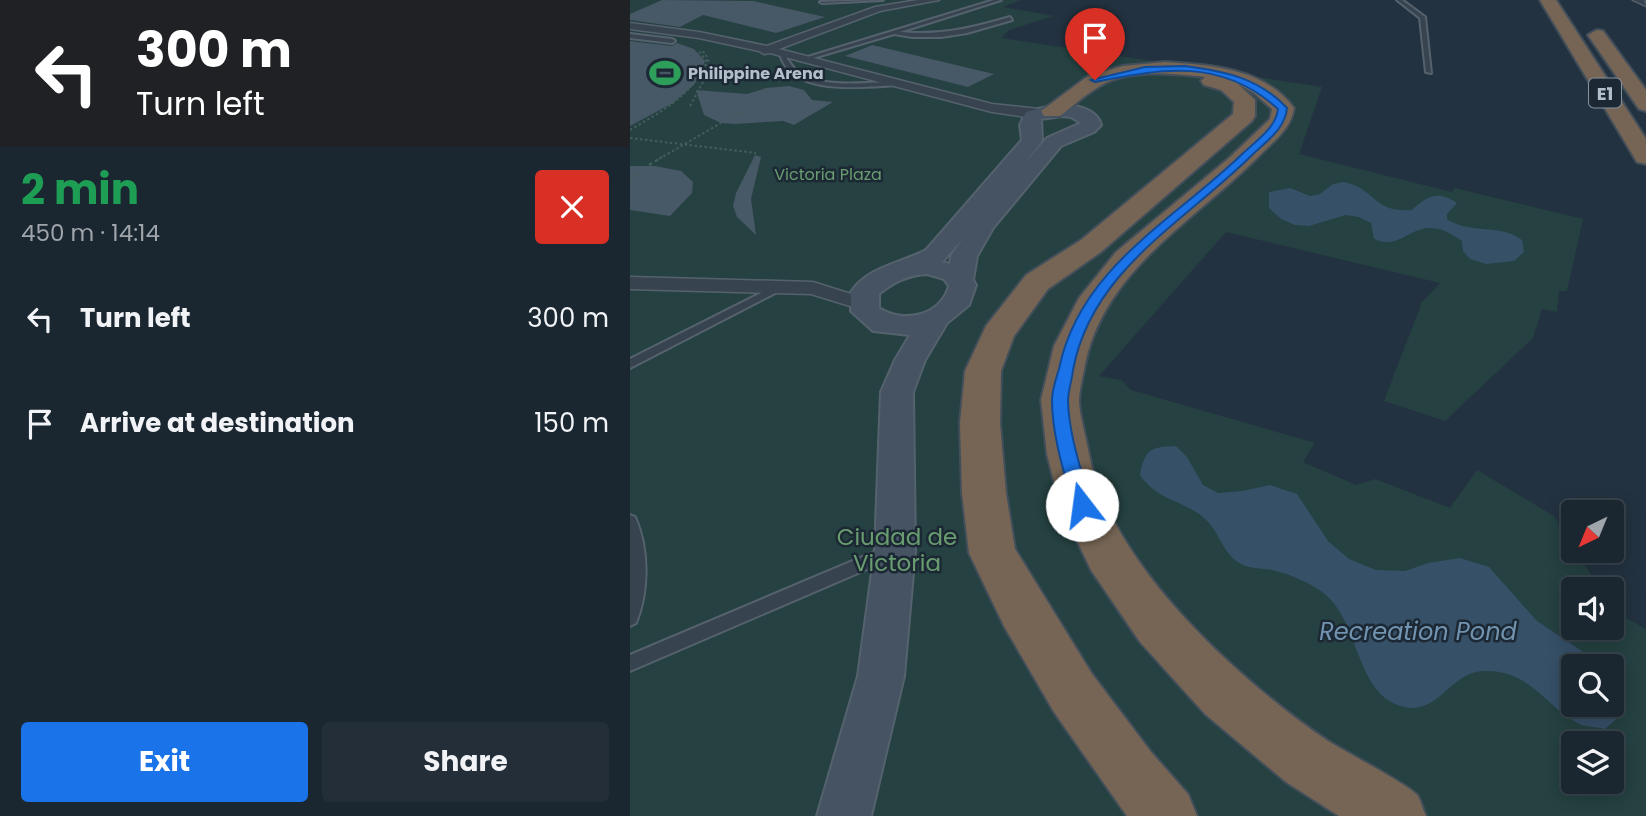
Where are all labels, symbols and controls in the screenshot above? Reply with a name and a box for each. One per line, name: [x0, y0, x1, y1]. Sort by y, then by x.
pin: [1065, 8, 1125, 80]
text: 300 m: [136, 16, 292, 84]
icon: arrive: [1076, 19, 1114, 57]
icon: left: [21, 28, 112, 119]
sports icon: Philippine Arena: [648, 56, 682, 90]
place label: Philippine Arena: [688, 62, 824, 85]
road number: E1: [1589, 78, 1621, 108]
text: Turn left: [136, 81, 265, 126]
text: 2 min: [21, 160, 139, 219]
park label: Victoria Plaza: [774, 163, 882, 186]
button: close: [535, 170, 609, 244]
text: 450 m · 14:14: [21, 217, 160, 249]
icon: left: [21, 300, 59, 338]
text: Turn left: [80, 300, 191, 336]
text: 300 m: [527, 300, 609, 336]
icon: arrive: [21, 405, 59, 443]
text: Arrive at destination: [80, 405, 355, 441]
text: 150 m: [534, 405, 609, 441]
position arrow: [1045, 468, 1119, 542]
north arrow: [1561, 500, 1624, 564]
map controls: [1561, 500, 1624, 794]
park label: Ciudad de Victoria: [837, 521, 957, 579]
button: sound: [1561, 577, 1624, 640]
water label: Recreation Pond: [1319, 615, 1517, 648]
button: search: [1561, 654, 1624, 717]
button: Exit: [21, 722, 308, 802]
button: Share: [322, 722, 609, 802]
button: layers: [1561, 731, 1624, 794]

